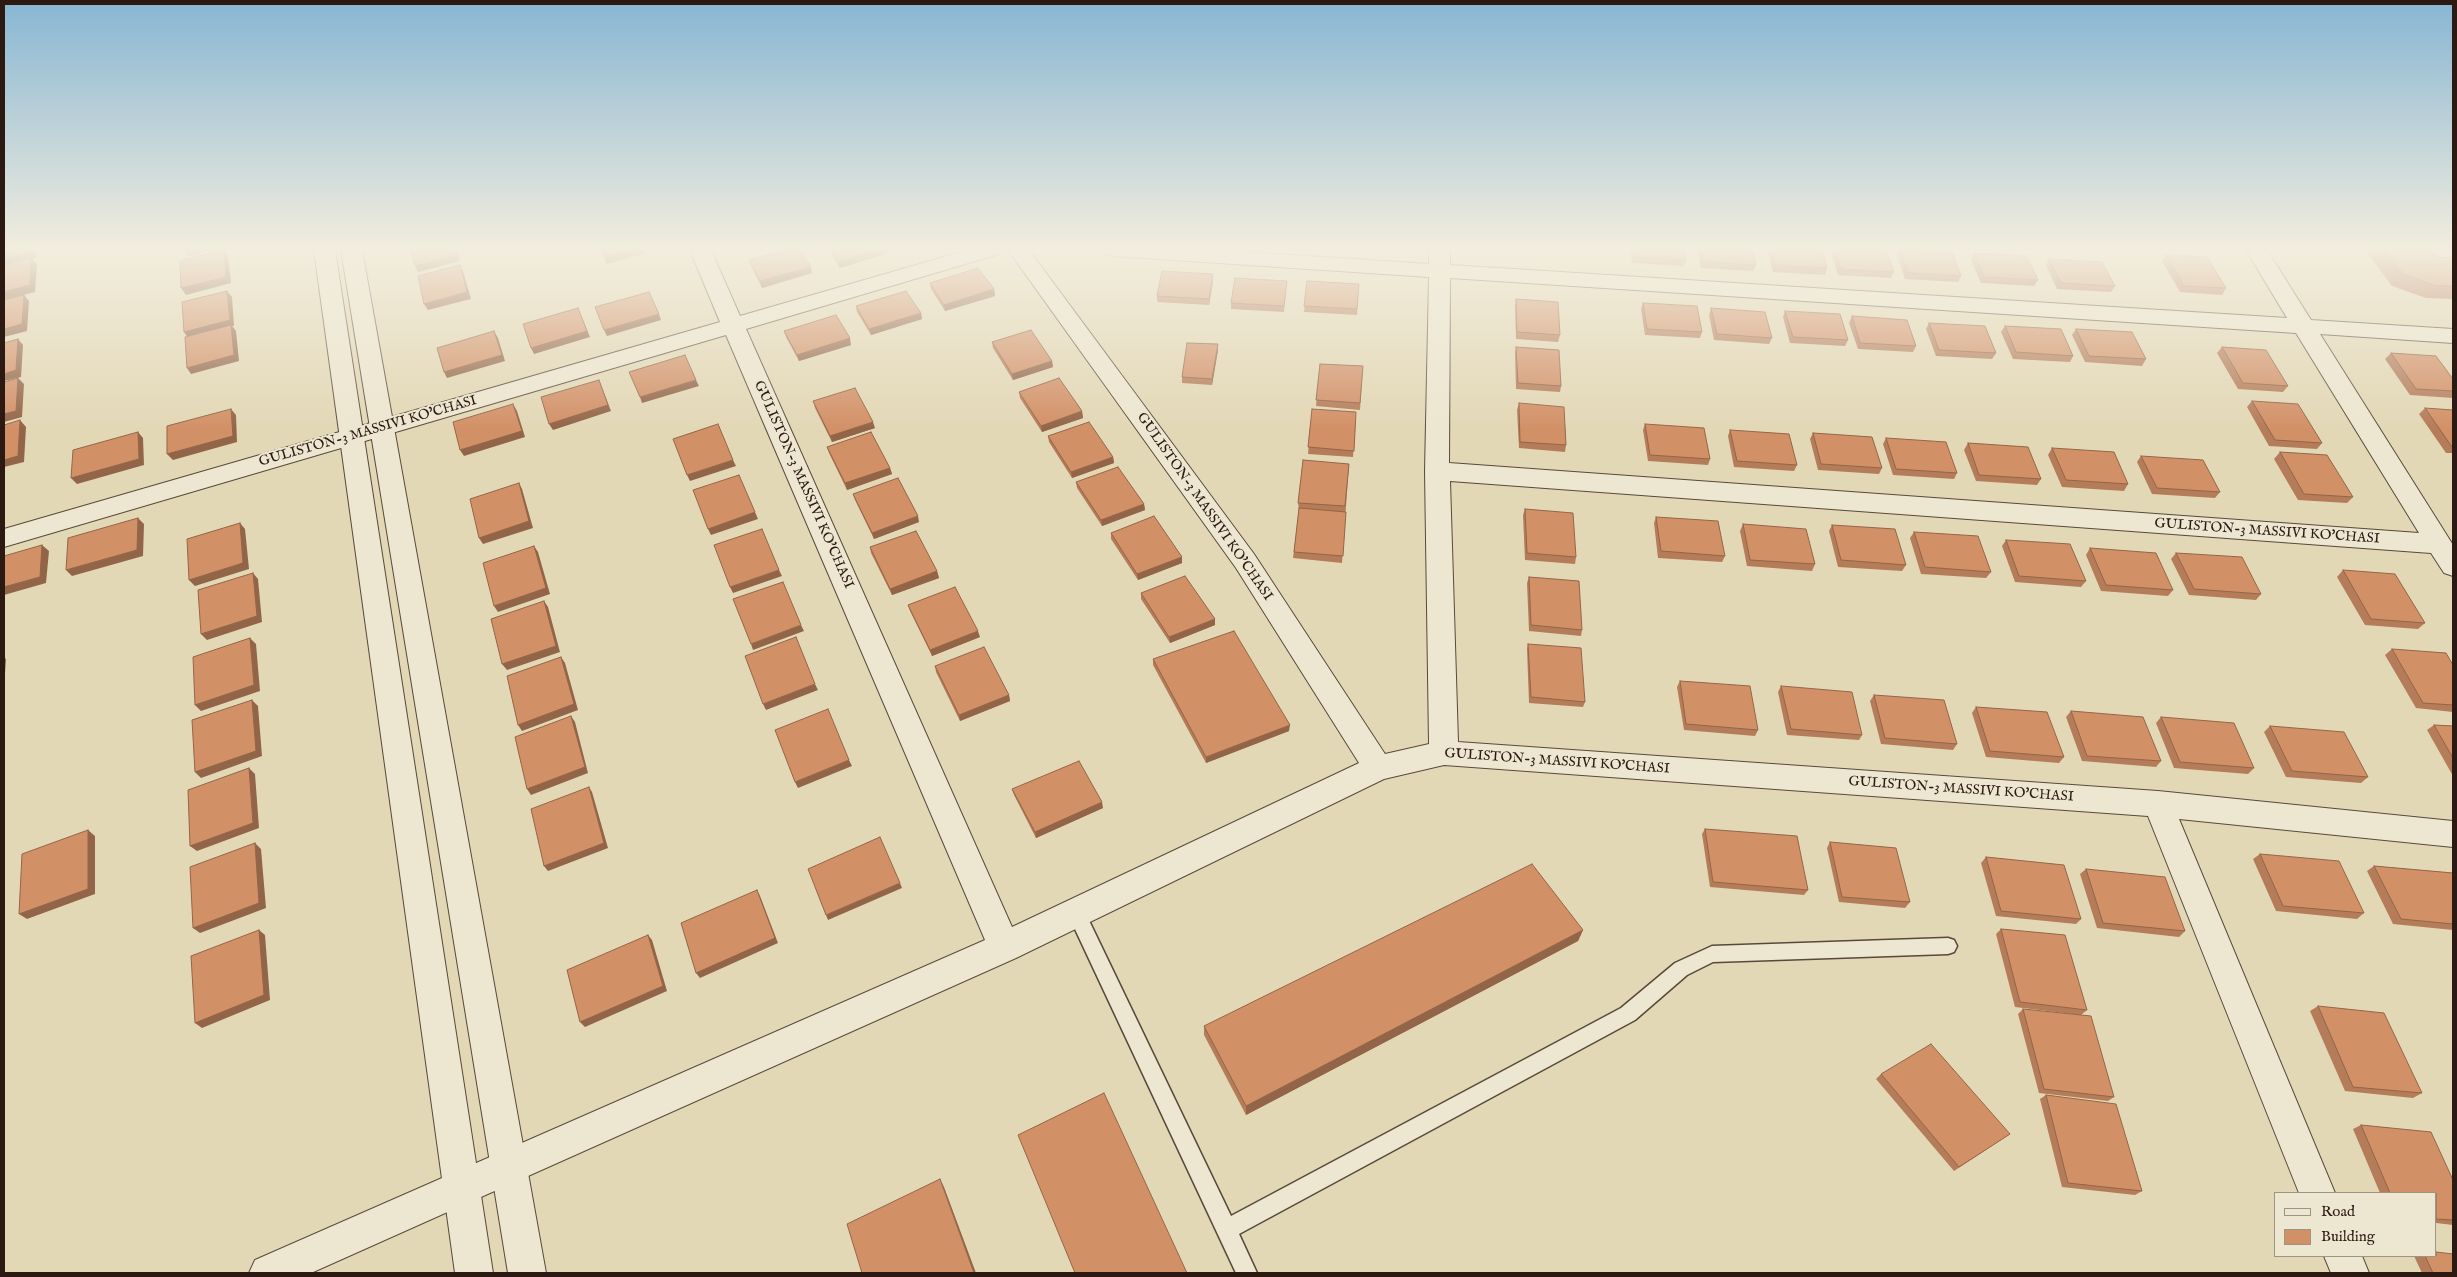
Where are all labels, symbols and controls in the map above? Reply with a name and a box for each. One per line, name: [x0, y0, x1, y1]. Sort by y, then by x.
street label: GULISTON-3 MASSIVI KO'CHASI: [749, 378, 857, 592]
street label: GULISTON-3 MASSIVI KO'CHASI: [257, 393, 479, 471]
street label: GULISTON-3 MASSIVI KO'CHASI: [1132, 410, 1276, 604]
street label: GULISTON-3 MASSIVI KO'CHASI: [2154, 516, 2380, 548]
street label: GULISTON-3 MASSIVI KO'CHASI: [1444, 746, 1670, 778]
street label: GULISTON-3 MASSIVI KO'CHASI: [1848, 774, 2074, 806]
legend: [2274, 1192, 2437, 1257]
text: Road: [2321, 1202, 2355, 1221]
text: Building: [2321, 1227, 2375, 1246]

